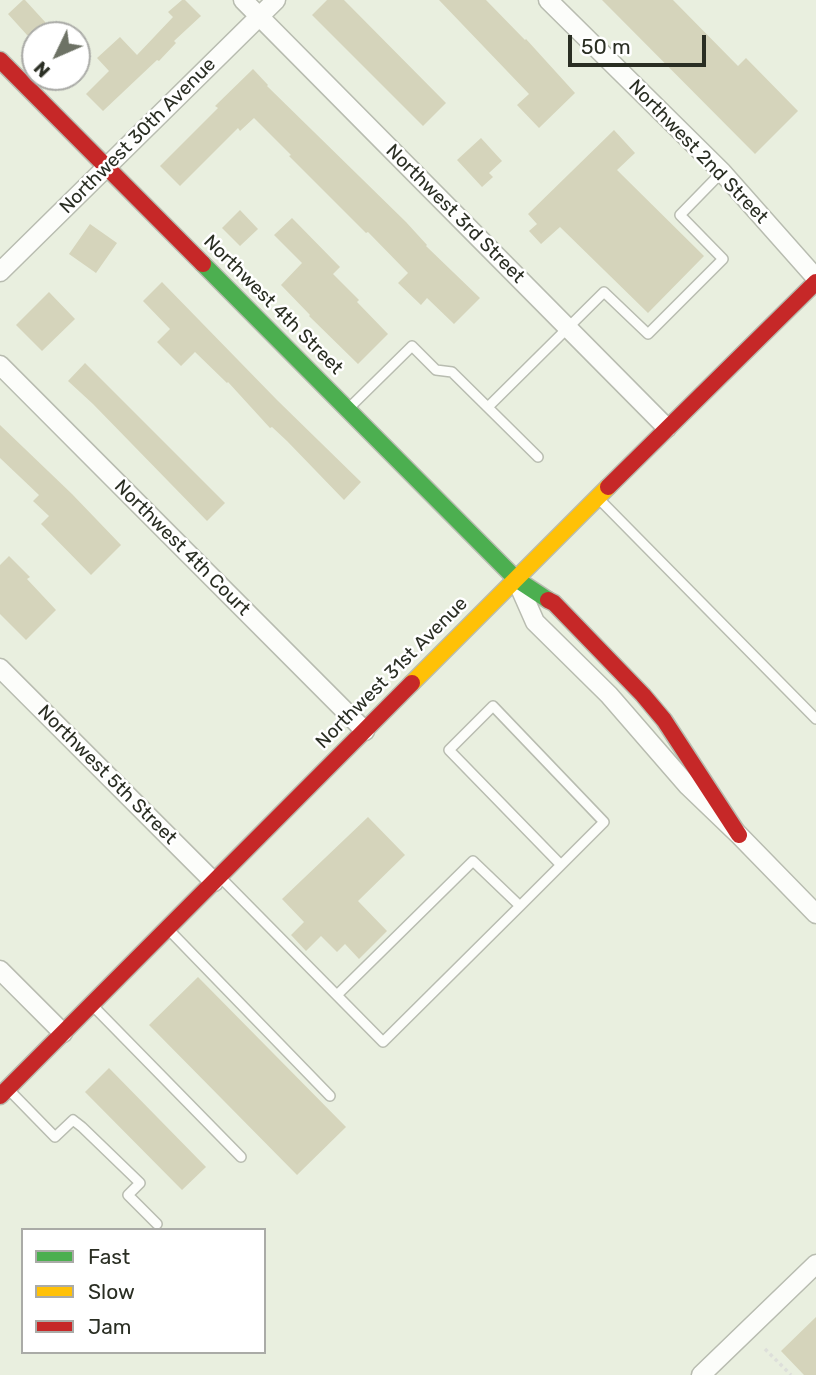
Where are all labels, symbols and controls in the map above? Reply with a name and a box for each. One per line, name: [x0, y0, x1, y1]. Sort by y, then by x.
north arrow: [21, 21, 91, 91]
scale bar: [571, 21, 709, 65]
text: 50 m: [581, 34, 631, 59]
street label: Northwest 30th Avenue: [55, 53, 221, 219]
text: N: [29, 57, 55, 82]
street label: Northwest 2nd Street: [623, 75, 773, 229]
street label: Northwest 3rd Street: [381, 140, 529, 288]
street label: Northwest 4th Street: [198, 230, 348, 380]
street label: Northwest 4th Court: [109, 475, 255, 621]
street label: Northwest 31st Avenue: [311, 592, 473, 754]
street label: Northwest 5th Street: [33, 701, 181, 849]
legend: [21, 1228, 266, 1354]
text: Fast: [88, 1244, 130, 1269]
text: Slow: [88, 1279, 135, 1304]
text: Jam: [88, 1314, 132, 1339]

